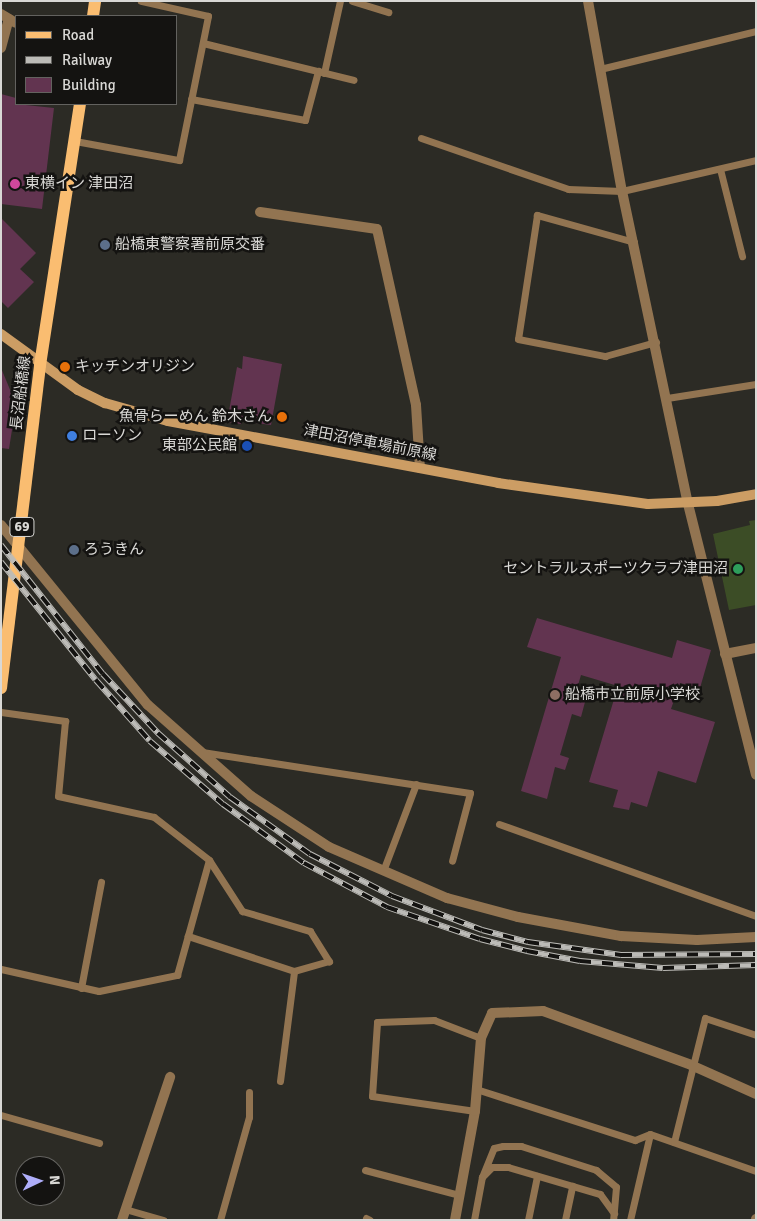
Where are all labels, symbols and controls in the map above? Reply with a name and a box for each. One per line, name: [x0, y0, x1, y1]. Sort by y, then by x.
legend: [15, 15, 178, 105]
text: Road: [62, 26, 94, 44]
text: Railway: [62, 51, 112, 69]
text: Building: [62, 76, 116, 94]
place label: 東横イン 津田沼: [25, 175, 133, 193]
marker: 東横イン 津田沼: [9, 178, 21, 190]
place label: 船橋東警察署前原交番: [115, 236, 265, 254]
marker: 船橋東警察署前原交番: [99, 239, 111, 251]
street label: 長沼船橋線: [7, 355, 35, 431]
place label: キッチンオリジン: [75, 358, 195, 376]
marker: キッチンオリジン: [59, 361, 71, 373]
place label: 魚骨らーめん 鈴木さん: [119, 408, 272, 426]
marker: 魚骨らーめん 鈴木さん: [276, 411, 288, 423]
street label: 津田沼停車場前原線: [302, 421, 438, 465]
place label: ローソン: [82, 427, 142, 445]
marker: ローソン: [66, 430, 78, 442]
place label: 東部公民館: [162, 437, 237, 455]
marker: 東部公民館: [241, 440, 253, 452]
road number: 69: [8, 516, 36, 538]
place label: ろうきん: [84, 541, 144, 559]
marker: ろうきん: [68, 544, 80, 556]
place label: セントラルスポーツクラブ津田沼: [503, 560, 728, 578]
marker: セントラルスポーツクラブ津田沼: [732, 563, 744, 575]
place label: 船橋市立前原小学校: [565, 686, 700, 704]
marker: 船橋市立前原小学校: [549, 689, 561, 701]
north arrow: [15, 1156, 65, 1206]
text: N: [46, 1175, 63, 1186]

